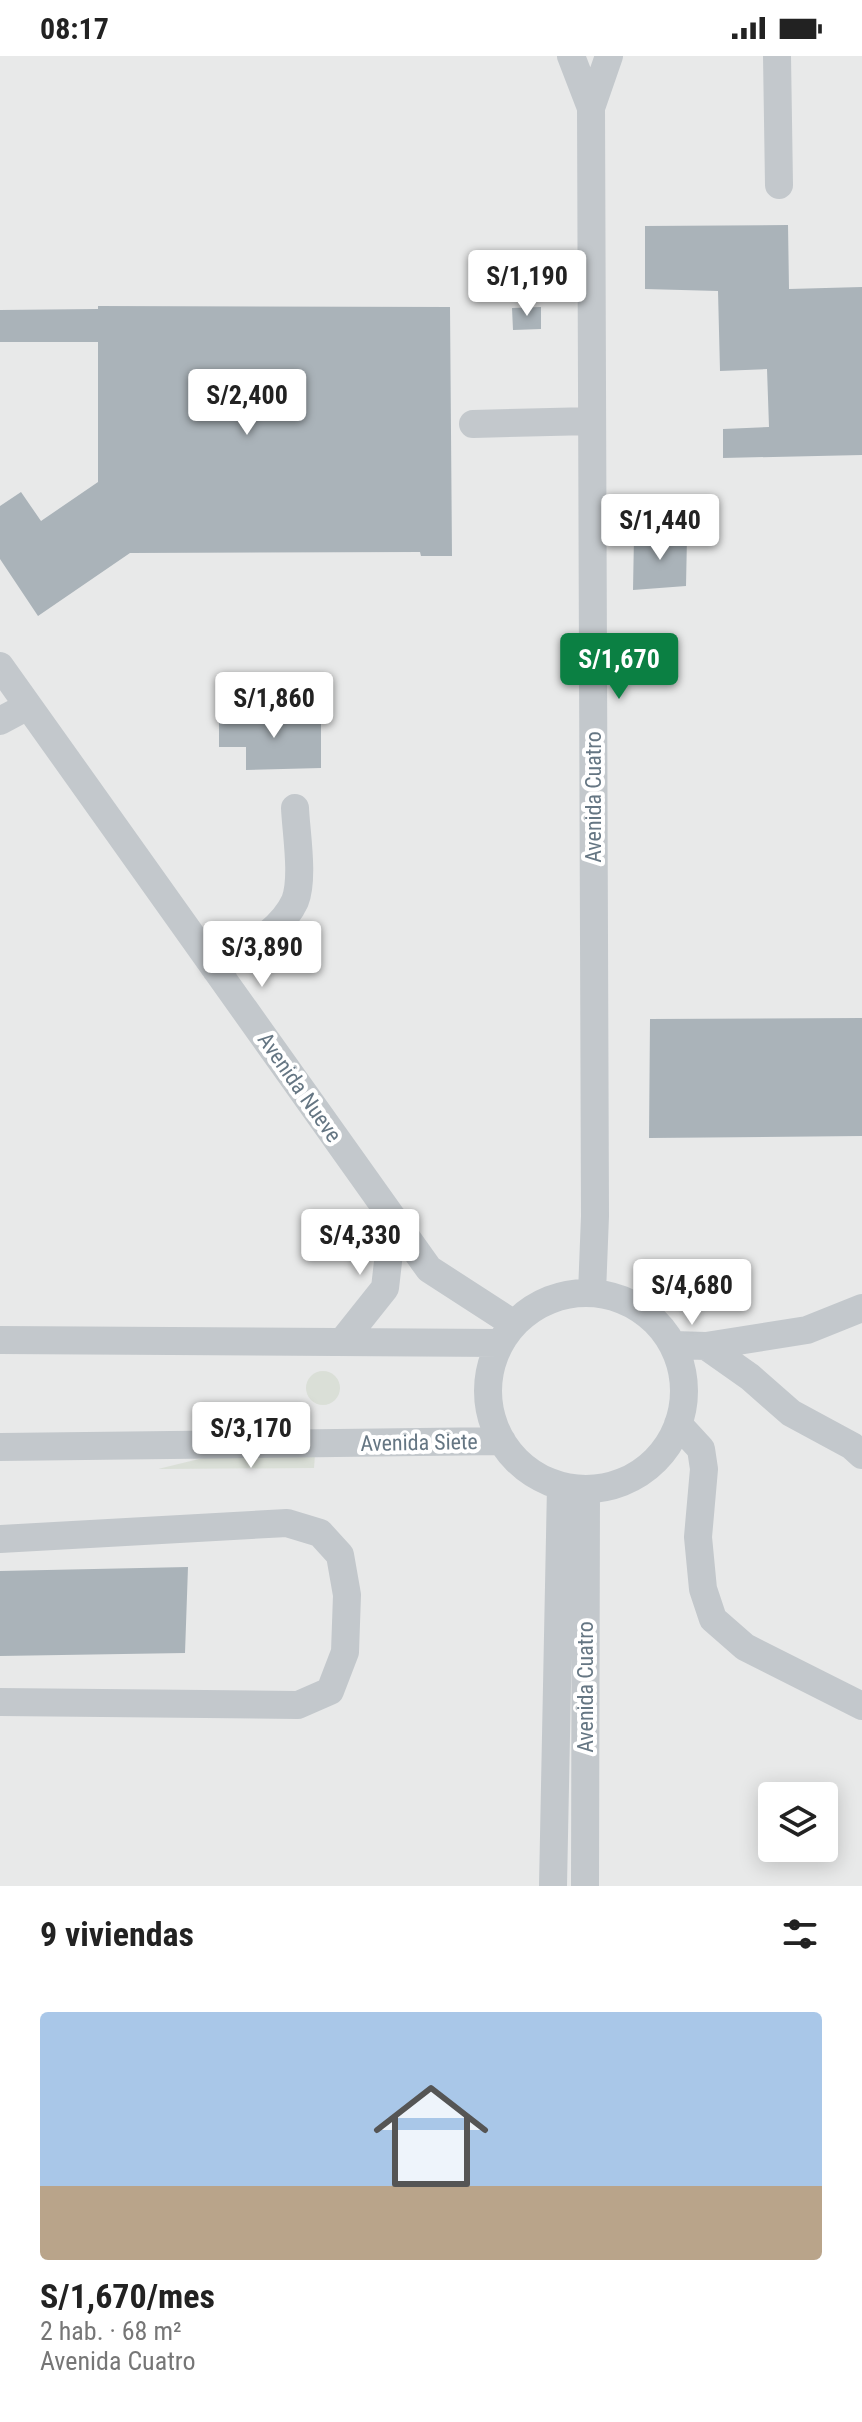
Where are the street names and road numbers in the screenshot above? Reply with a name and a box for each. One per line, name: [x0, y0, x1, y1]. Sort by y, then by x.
street label: Avenida Cuatro: [581, 731, 606, 863]
street label: Avenida Nueve: [253, 1028, 347, 1147]
street label: Avenida Siete: [360, 1429, 478, 1456]
street label: Avenida Cuatro: [573, 1621, 598, 1753]

